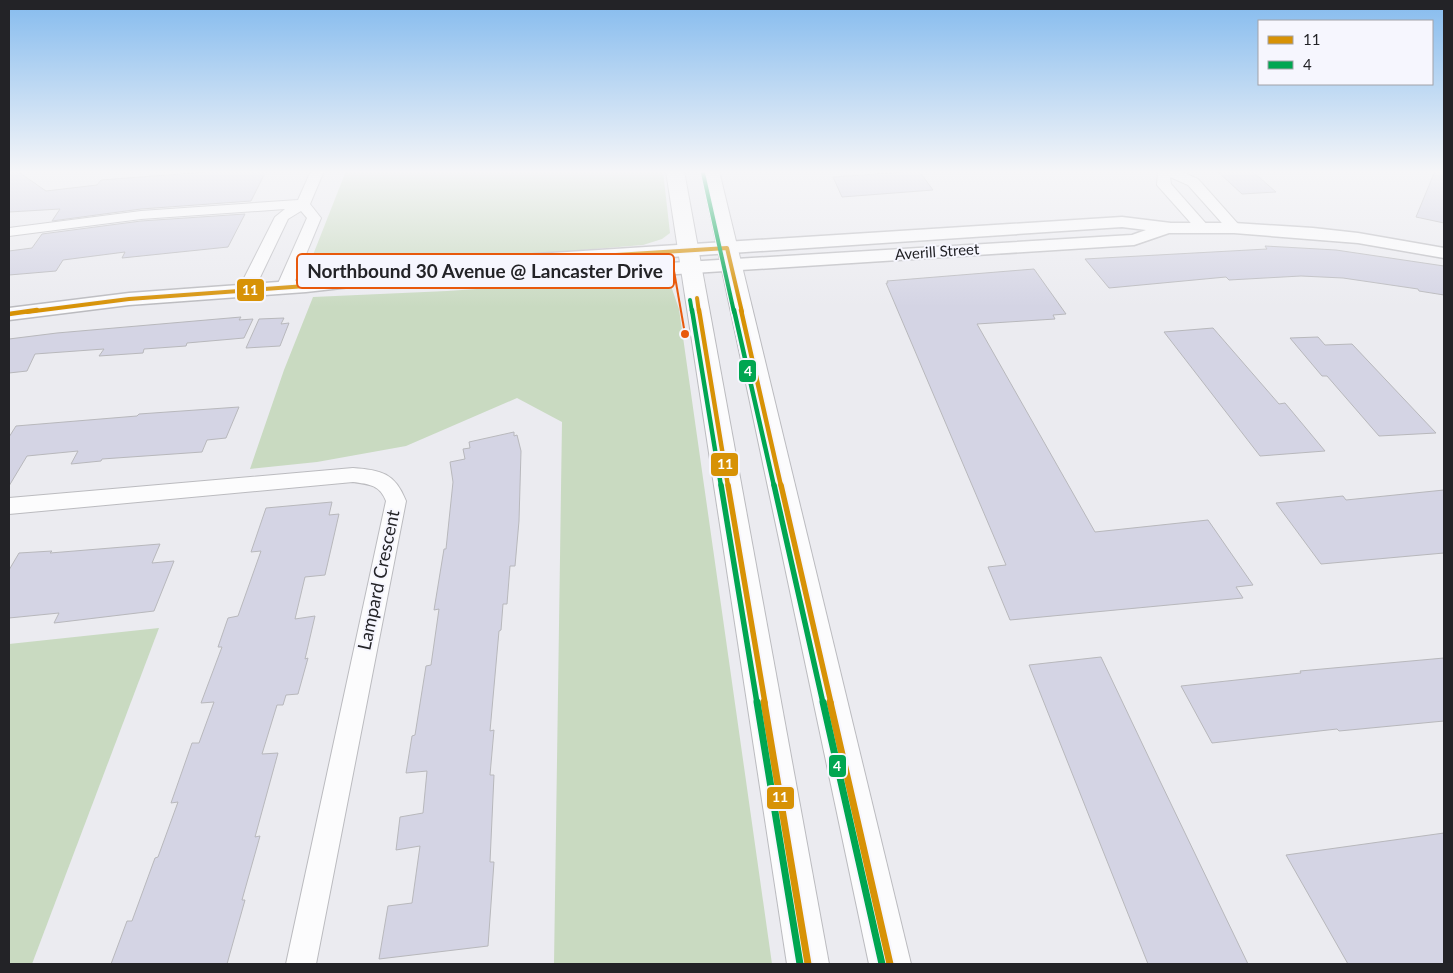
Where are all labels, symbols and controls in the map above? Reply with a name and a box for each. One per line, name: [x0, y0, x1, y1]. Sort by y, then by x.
legend: [1258, 20, 1433, 85]
text: 11: [1303, 30, 1320, 48]
text: 4: [1303, 55, 1312, 73]
street label: Averill Street: [894, 239, 980, 263]
callout: Northbound 30 Avenue @ Lancaster Drive: [297, 254, 674, 288]
text: Northbound 30 Avenue @ Lancaster Drive: [307, 259, 663, 282]
line badge: 11: [236, 278, 265, 302]
text: 11: [242, 281, 258, 298]
line badge: 4: [738, 359, 757, 383]
text: 4: [744, 362, 752, 379]
line badge: 11: [710, 452, 739, 477]
text: 11: [717, 455, 733, 472]
street label: Lampard Crescent: [352, 507, 404, 652]
line badge: 4: [828, 754, 847, 778]
text: 4: [833, 757, 841, 774]
line badge: 11: [766, 786, 795, 810]
text: 11: [772, 788, 788, 805]

